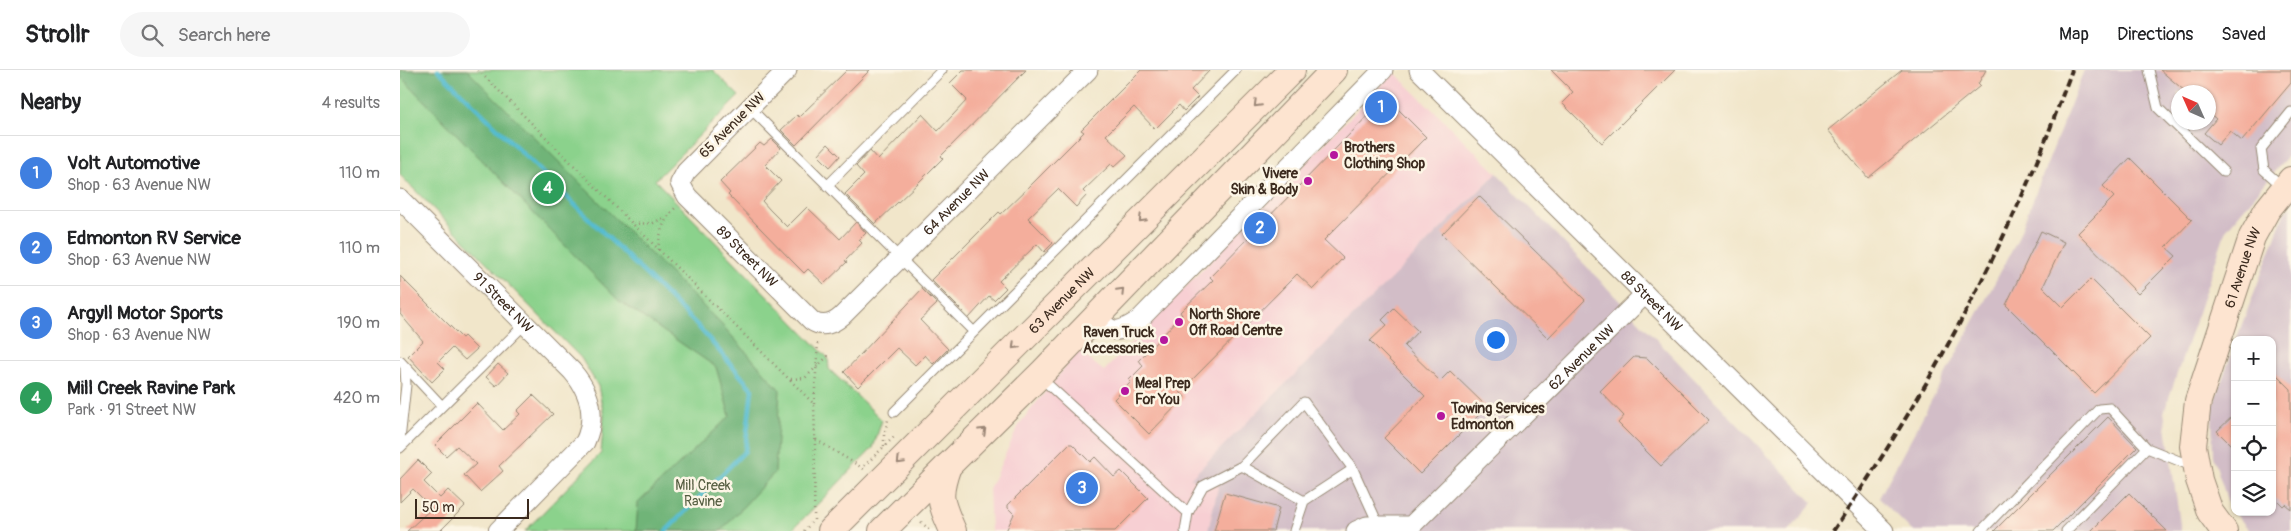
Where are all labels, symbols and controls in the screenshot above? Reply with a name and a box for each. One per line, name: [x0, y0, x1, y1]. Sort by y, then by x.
search box: [120, 12, 470, 57]
text: Strollr: [25, 20, 90, 49]
icon: search: [138, 21, 166, 49]
text: Search here: [178, 23, 270, 47]
text: Map: [2059, 23, 2089, 46]
text: Directions: [2117, 23, 2193, 46]
text: Saved: [2221, 23, 2266, 46]
north arrow: [2171, 85, 2216, 130]
street label: 65 Avenue NW: [695, 88, 769, 162]
pin: 1: [1365, 88, 1397, 126]
text: Nearby: [20, 89, 81, 116]
text: 4 results: [322, 93, 380, 113]
one-way arrow: [1254, 99, 1263, 108]
place label: Brothers Clothing Shop: [1344, 139, 1426, 172]
marker: Brothers Clothing Shop: [1328, 149, 1340, 161]
text: Volt Automotive: [67, 151, 200, 175]
text: 1: [33, 163, 39, 183]
text: 110 m: [339, 163, 380, 183]
street label: 64 Avenue NW: [919, 165, 993, 239]
place label: Vivere Skin & Body: [1231, 165, 1299, 198]
pin: 4: [532, 169, 564, 207]
text: Shop · 63 Avenue NW: [67, 175, 211, 195]
marker: Vivere Skin & Body: [1302, 175, 1314, 187]
pin: 2: [1244, 209, 1276, 247]
one-way arrow: [1139, 213, 1148, 222]
street label: 89 Street NW: [713, 222, 781, 290]
street label: 61 Avenue NW: [2221, 224, 2264, 310]
text: Edmonton RV Service: [67, 226, 241, 250]
text: 2: [32, 238, 40, 258]
text: 110 m: [339, 238, 380, 258]
text: Shop · 63 Avenue NW: [67, 250, 211, 270]
street label: 63 Avenue NW: [1025, 264, 1098, 337]
street label: 88 Street NW: [1618, 267, 1686, 335]
street label: 91 Street NW: [470, 269, 537, 336]
one-way arrow: [1115, 287, 1124, 296]
text: Argyll Motor Sports: [67, 301, 223, 325]
place label: North Shore Off Road Centre: [1189, 306, 1284, 339]
text: 3: [32, 313, 40, 333]
text: 190 m: [337, 313, 380, 333]
marker: North Shore Off Road Centre: [1173, 316, 1185, 328]
street label: 62 Avenue NW: [1545, 321, 1618, 394]
place label: Raven Truck Accessories: [1083, 324, 1155, 357]
text: Shop · 63 Avenue NW: [67, 325, 211, 345]
your location: [1483, 327, 1509, 353]
marker: Raven Truck Accessories: [1158, 334, 1170, 346]
map controls: [2231, 336, 2276, 516]
button: +: [2231, 336, 2276, 381]
one-way arrow: [1012, 340, 1021, 349]
place label: Meal Prep For You: [1135, 375, 1191, 408]
text: Mill Creek Ravine Park: [67, 376, 235, 400]
button: −: [2231, 381, 2276, 426]
marker: Meal Prep For You: [1119, 385, 1131, 397]
text: 4: [31, 388, 41, 408]
text: 420 m: [333, 388, 380, 408]
text: Park · 91 Street NW: [67, 400, 196, 420]
place label: Towing Services Edmonton: [1450, 400, 1545, 433]
marker: Towing Services Edmonton: [1435, 410, 1447, 422]
button: locate: [2231, 426, 2276, 471]
one-way arrow: [977, 428, 986, 437]
one-way arrow: [896, 455, 905, 464]
pin: 3: [1066, 469, 1098, 507]
button: layers: [2231, 471, 2276, 516]
park label: Mill Creek Ravine: [675, 477, 731, 510]
scale bar: [415, 496, 529, 519]
text: 50 m: [422, 499, 455, 516]

